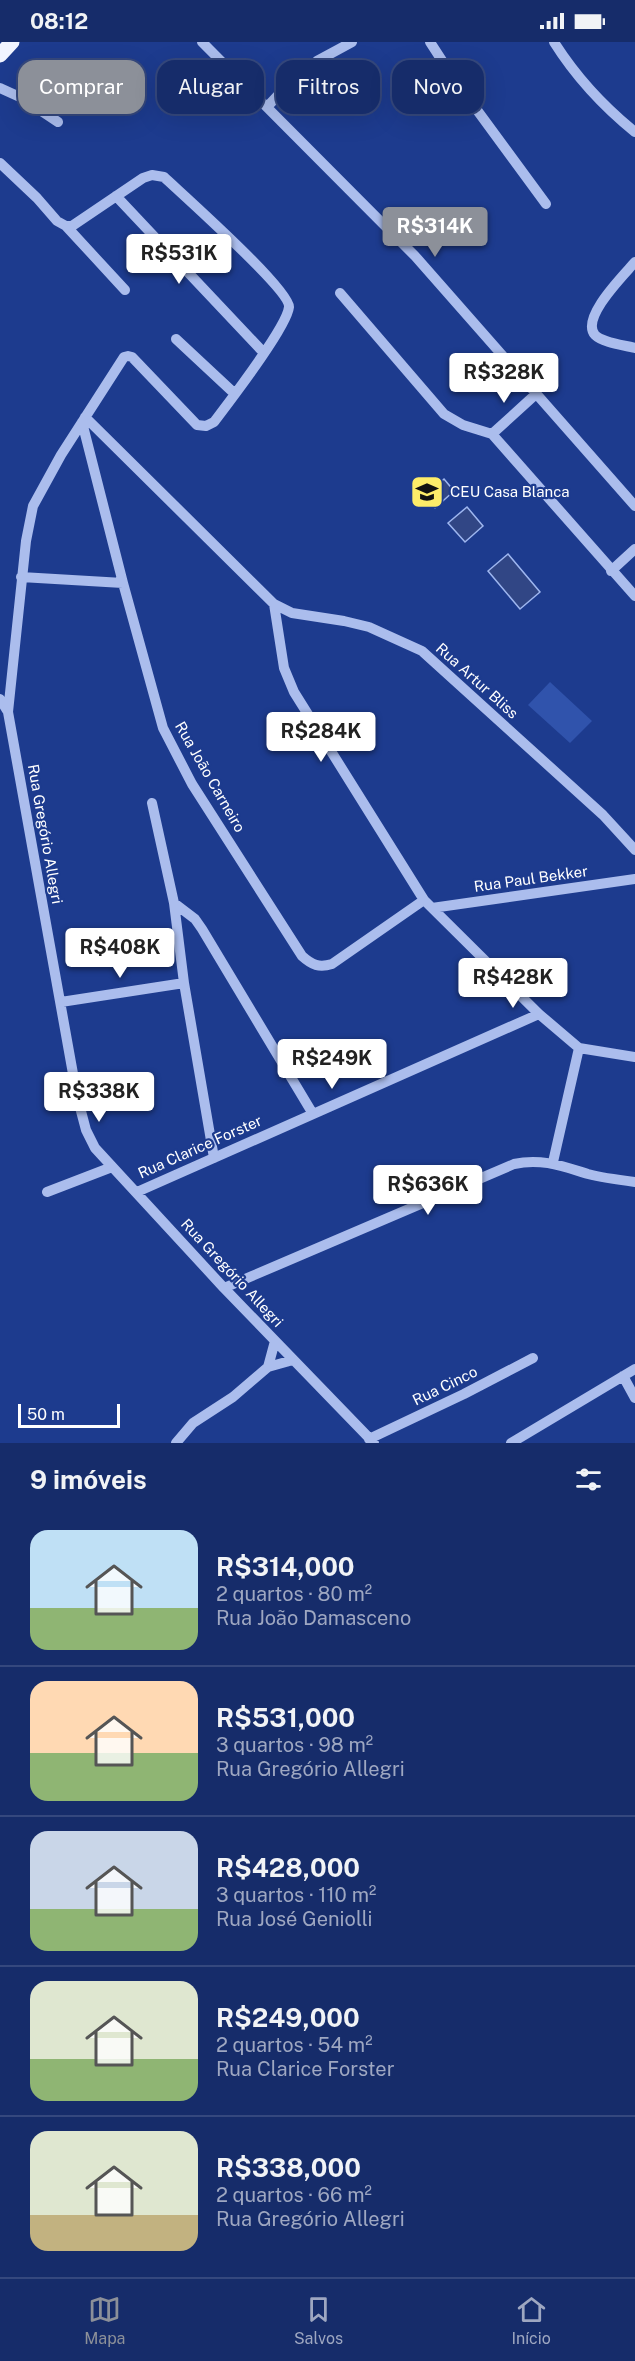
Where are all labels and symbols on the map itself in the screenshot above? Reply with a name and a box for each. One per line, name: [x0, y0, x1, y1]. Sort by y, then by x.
pin: R$314K: [386, 207, 484, 258]
pin: R$531K: [130, 234, 228, 285]
pin: R$328K: [455, 353, 553, 404]
school or university icon: CEU Casa Blanca: [409, 474, 445, 510]
place label: CEU Casa Blanca: [450, 483, 570, 500]
street label: Rua Artur Bliss: [433, 639, 522, 722]
pin: R$284K: [272, 712, 370, 763]
street label: Rua João Carneiro: [172, 718, 249, 835]
street label: Rua Gregório Allegri: [25, 763, 66, 905]
street label: Rua Paul Bekker: [473, 862, 589, 895]
pin: R$408K: [71, 928, 169, 979]
pin: R$428K: [464, 958, 562, 1009]
pin: R$249K: [283, 1039, 381, 1090]
pin: R$338K: [50, 1072, 148, 1123]
street label: Rua Clarice Forster: [135, 1111, 265, 1182]
pin: R$636K: [379, 1165, 477, 1216]
street label: Rua Gregório Allegri: [178, 1215, 287, 1330]
street label: Rua Cinco: [410, 1363, 480, 1409]
scale bar: [18, 1401, 120, 1428]

